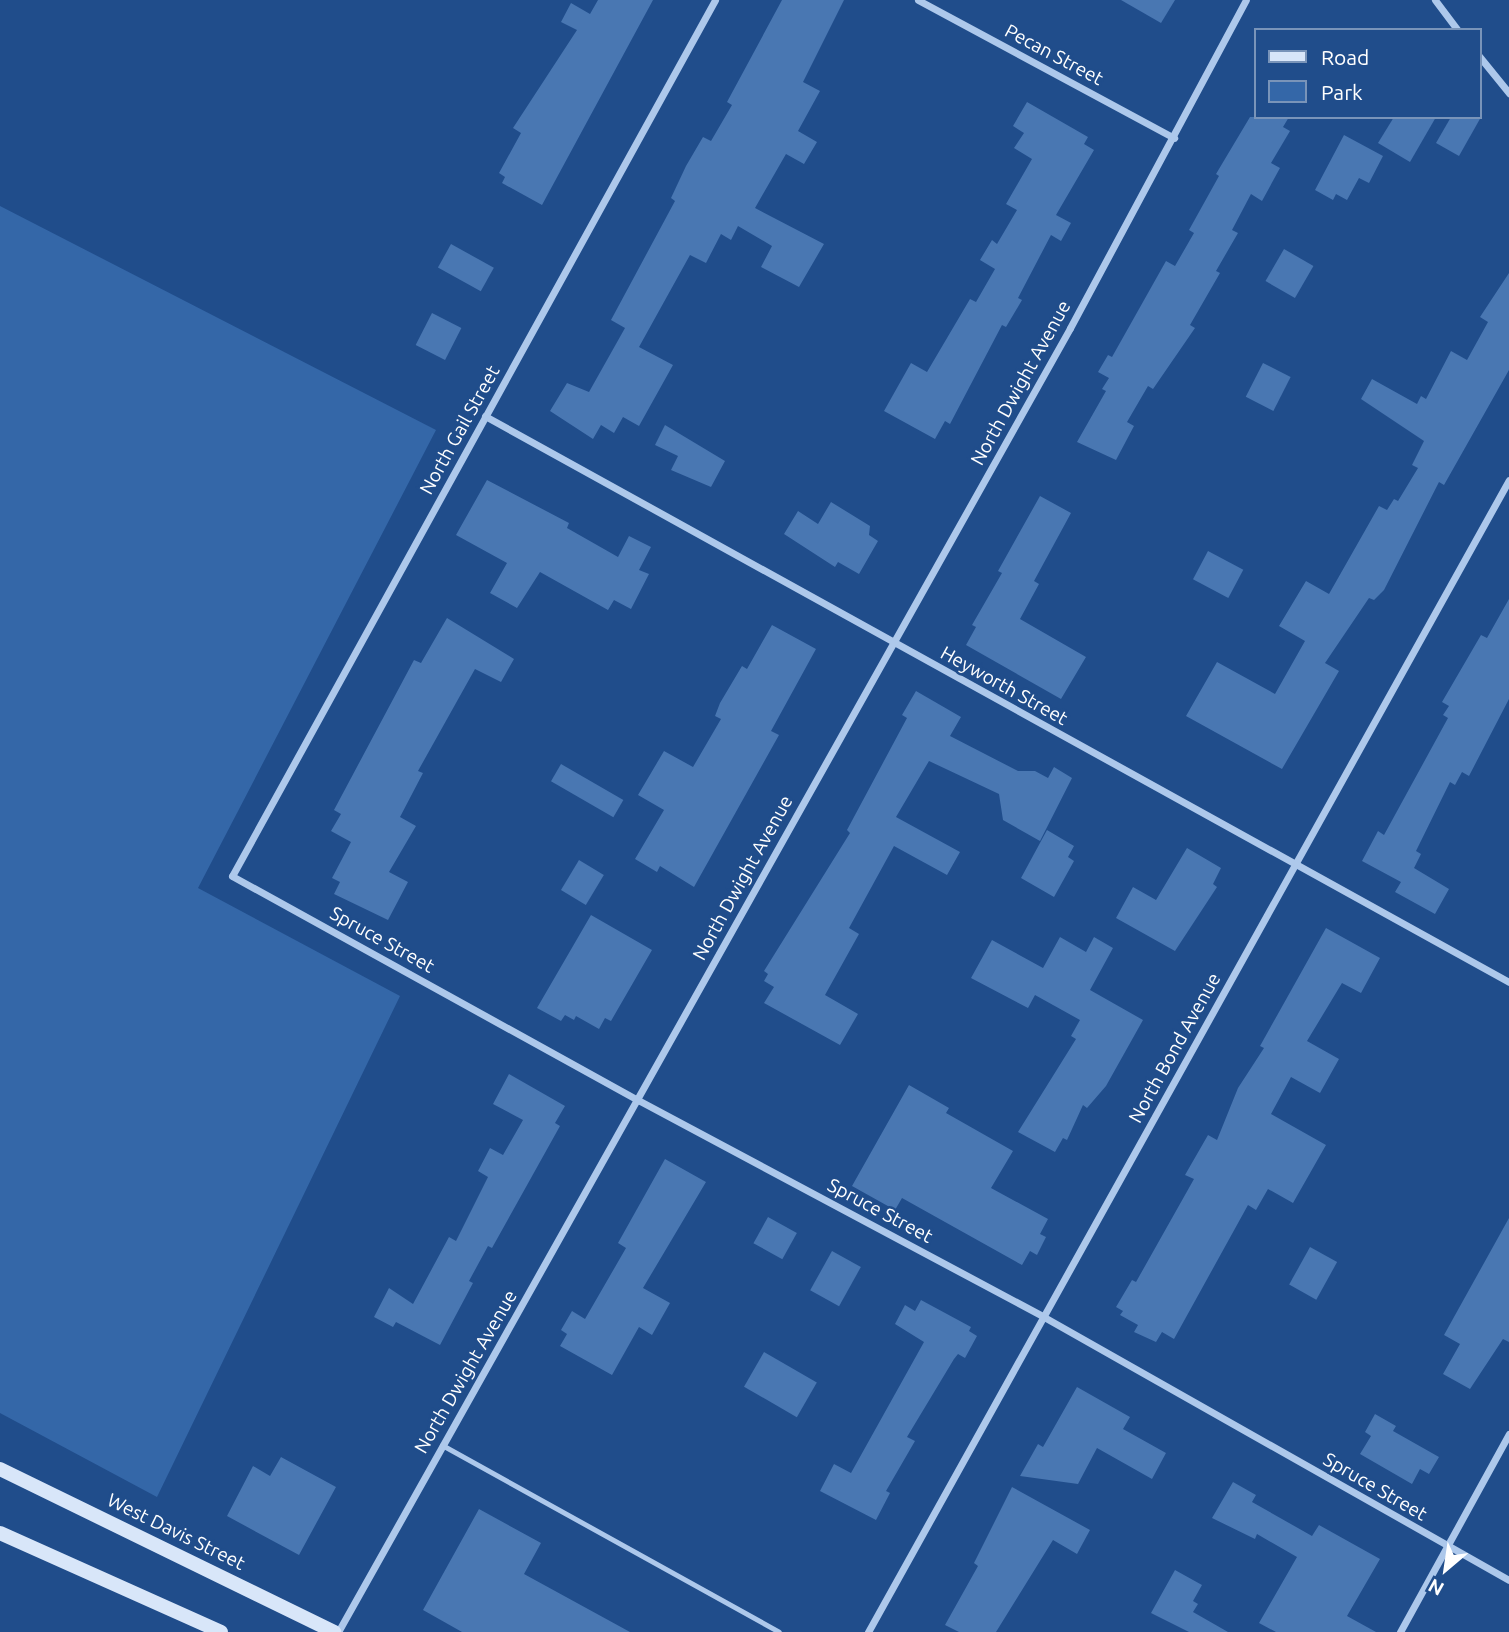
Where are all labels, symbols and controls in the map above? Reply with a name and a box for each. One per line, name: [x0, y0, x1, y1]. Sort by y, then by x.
street label: Pecan Street: [1001, 20, 1107, 90]
legend: [1254, 28, 1481, 119]
text: Road: [1321, 45, 1369, 69]
text: Park: [1321, 80, 1363, 104]
street label: North Dwight Avenue: [966, 297, 1076, 469]
street label: North Gail Street: [415, 362, 505, 498]
street label: Heyworth Street: [936, 642, 1072, 730]
street label: North Dwight Avenue: [688, 792, 798, 964]
street label: Spruce Street: [326, 902, 438, 978]
street label: North Bond Avenue: [1124, 969, 1226, 1127]
street label: Spruce Street: [824, 1174, 936, 1248]
street label: North Dwight Avenue: [410, 1286, 522, 1458]
street label: Spruce Street: [1319, 1448, 1431, 1526]
street label: West Davis Street: [103, 1489, 249, 1575]
north arrow: [1411, 1534, 1481, 1604]
text: N: [1424, 1574, 1447, 1600]

